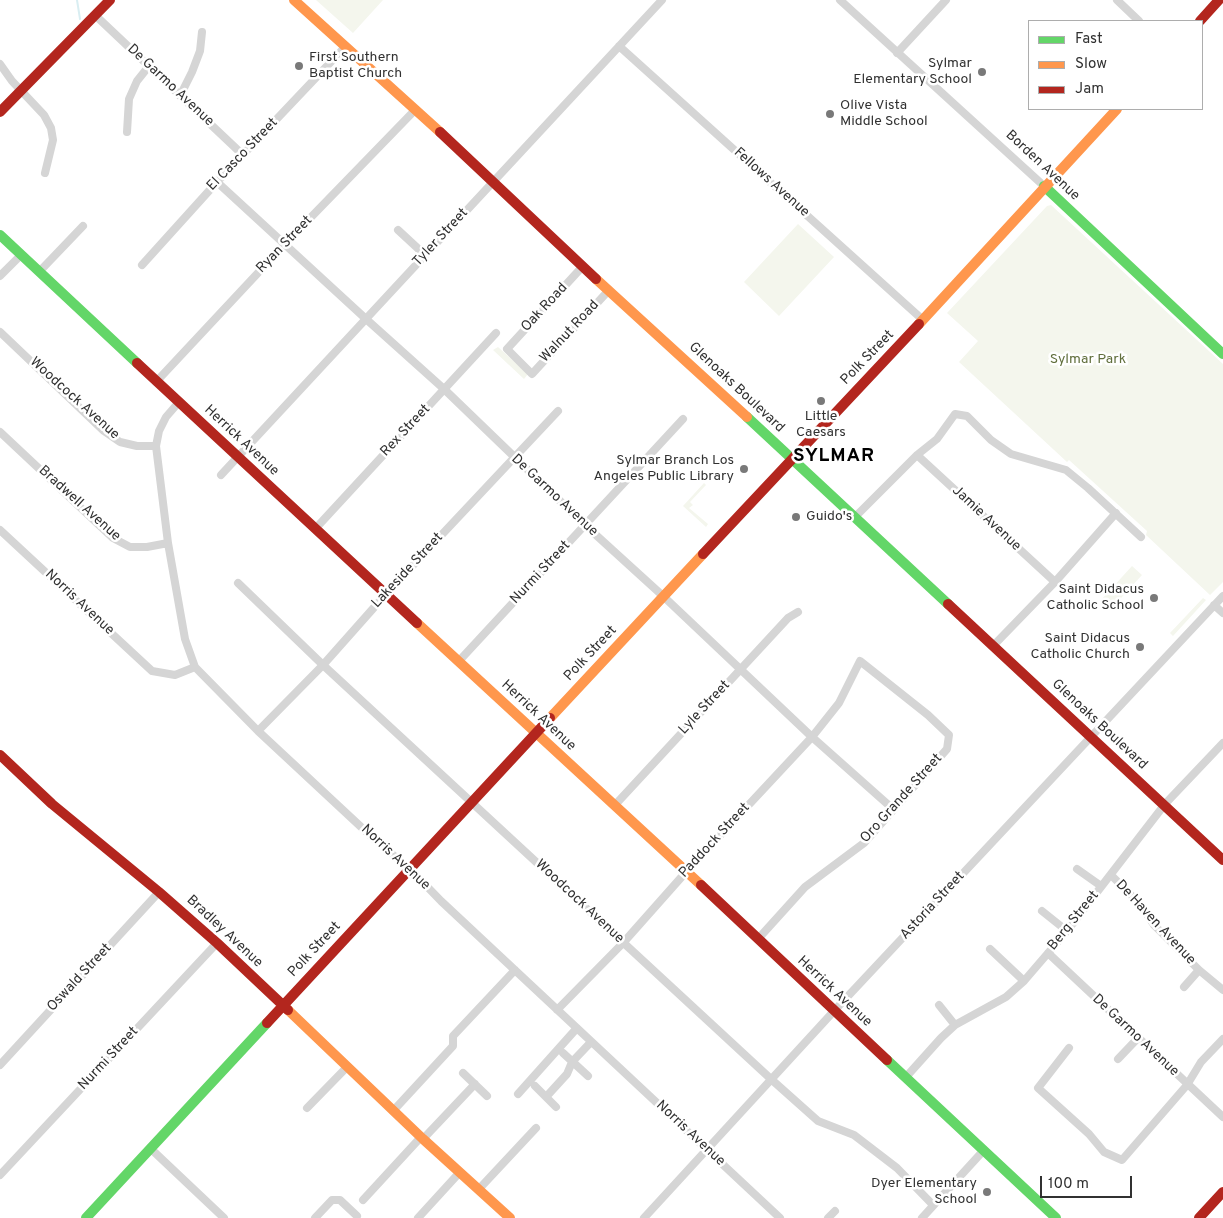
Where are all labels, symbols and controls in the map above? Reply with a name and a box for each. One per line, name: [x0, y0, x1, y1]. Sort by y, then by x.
legend: [1028, 20, 1203, 110]
text: Fast: [1075, 30, 1103, 49]
street label: De Garmo Avenue: [123, 41, 217, 131]
place label: First Southern Baptist Church: [309, 50, 402, 82]
text: Slow: [1075, 55, 1107, 74]
place label: Sylmar Elementary School: [853, 56, 972, 88]
marker: First Southern Baptist Church: [293, 60, 305, 72]
marker: Sylmar Elementary School: [976, 66, 988, 78]
text: Jam: [1075, 80, 1104, 99]
place label: Olive Vista Middle School: [840, 98, 928, 130]
marker: Olive Vista Middle School: [824, 108, 836, 120]
street label: El Casco Street: [204, 115, 282, 195]
street label: Borden Avenue: [1001, 127, 1083, 205]
street label: Fellows Avenue: [730, 145, 812, 221]
street label: Tyler Street: [410, 205, 472, 271]
street label: Ryan Street: [253, 213, 317, 277]
street label: Oak Road: [518, 280, 572, 336]
street label: Walnut Road: [537, 297, 603, 367]
street label: Polk Street: [838, 327, 898, 389]
street label: Glenoaks Boulevard: [685, 339, 787, 437]
park label: Sylmar Park: [1050, 352, 1126, 368]
street label: Woodcock Avenue: [26, 354, 122, 444]
marker: Little Caesars: [815, 395, 827, 407]
street label: Rex Street: [378, 401, 434, 461]
street label: Herrick Avenue: [200, 402, 282, 480]
place label: Little Caesars: [796, 409, 846, 442]
district label: SYLMAR: [792, 446, 876, 468]
street label: De Garmo Avenue: [507, 451, 601, 541]
place label: Sylmar Branch Los Angeles Public Library: [593, 453, 734, 486]
street label: Bradwell Avenue: [34, 463, 124, 545]
marker: Sylmar Branch Los Angeles Public Library: [738, 463, 750, 475]
street label: Jamie Avenue: [948, 483, 1024, 555]
place label: Guido's: [806, 509, 852, 525]
marker: Guido's: [790, 511, 802, 523]
street label: Lakeside Street: [369, 530, 447, 612]
street label: Nurmi Street: [507, 538, 575, 608]
street label: Norris Avenue: [41, 567, 117, 639]
place label: Saint Didacus Catholic School: [1047, 582, 1144, 614]
marker: Saint Didacus Catholic School: [1148, 592, 1160, 604]
street label: Polk Street: [561, 623, 621, 685]
place label: Saint Didacus Catholic Church: [1030, 631, 1130, 664]
marker: Saint Didacus Catholic Church: [1134, 641, 1146, 653]
street label: Glenoaks Boulevard: [1048, 676, 1150, 774]
street label: Herrick Avenue: [497, 677, 579, 755]
street label: Lyle Street: [676, 678, 734, 738]
street label: Oro Grande Street: [858, 751, 946, 847]
street label: Paddock Street: [676, 800, 754, 882]
street label: Norris Avenue: [357, 822, 433, 894]
street label: Woodcock Avenue: [531, 857, 627, 947]
street label: Astoria Street: [897, 868, 969, 944]
street label: De Haven Avenue: [1111, 877, 1199, 969]
street label: Berg Street: [1045, 888, 1103, 954]
street label: Bradley Avenue: [182, 892, 266, 972]
street label: Polk Street: [285, 919, 345, 981]
street label: Oswald Street: [44, 940, 116, 1016]
street label: Herrick Avenue: [793, 953, 875, 1031]
street label: De Garmo Avenue: [1088, 991, 1182, 1081]
street label: Nurmi Street: [75, 1024, 143, 1094]
street label: Norris Avenue: [652, 1098, 728, 1170]
scale bar: [1043, 1166, 1136, 1198]
text: 100 m: [1048, 1175, 1089, 1194]
place label: Dyer Elementary School: [871, 1176, 977, 1208]
marker: Dyer Elementary School: [981, 1186, 993, 1198]

